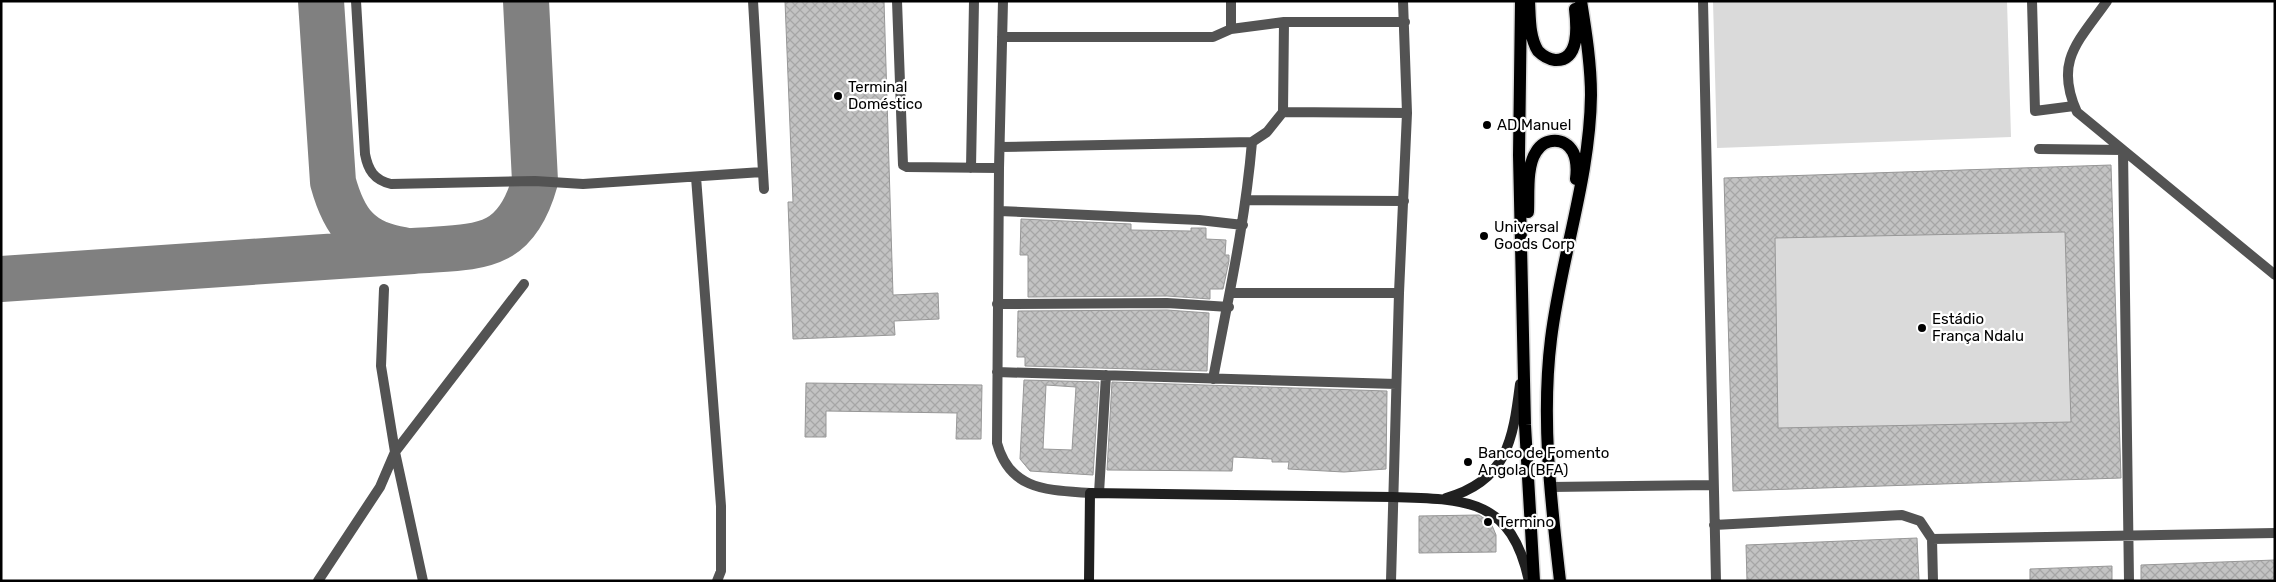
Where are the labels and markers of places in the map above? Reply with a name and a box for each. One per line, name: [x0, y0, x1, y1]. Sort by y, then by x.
place label: Terminal Doméstico: [848, 78, 923, 113]
marker: Terminal Doméstico: [832, 90, 844, 102]
place label: AD Manuel: [1497, 116, 1571, 134]
marker: AD Manuel: [1481, 119, 1493, 131]
place label: Universal Goods Corp: [1494, 218, 1575, 253]
marker: Universal Goods Corp: [1478, 230, 1490, 242]
place label: Estádio França Ndalu: [1932, 310, 2024, 345]
marker: Estádio França Ndalu: [1916, 322, 1928, 334]
place label: Banco de Fomento Angola (BFA): [1478, 444, 1609, 479]
marker: Banco de Fomento Angola (BFA): [1462, 456, 1474, 468]
place label: Termino: [1498, 513, 1554, 531]
marker: Termino: [1482, 516, 1494, 528]

